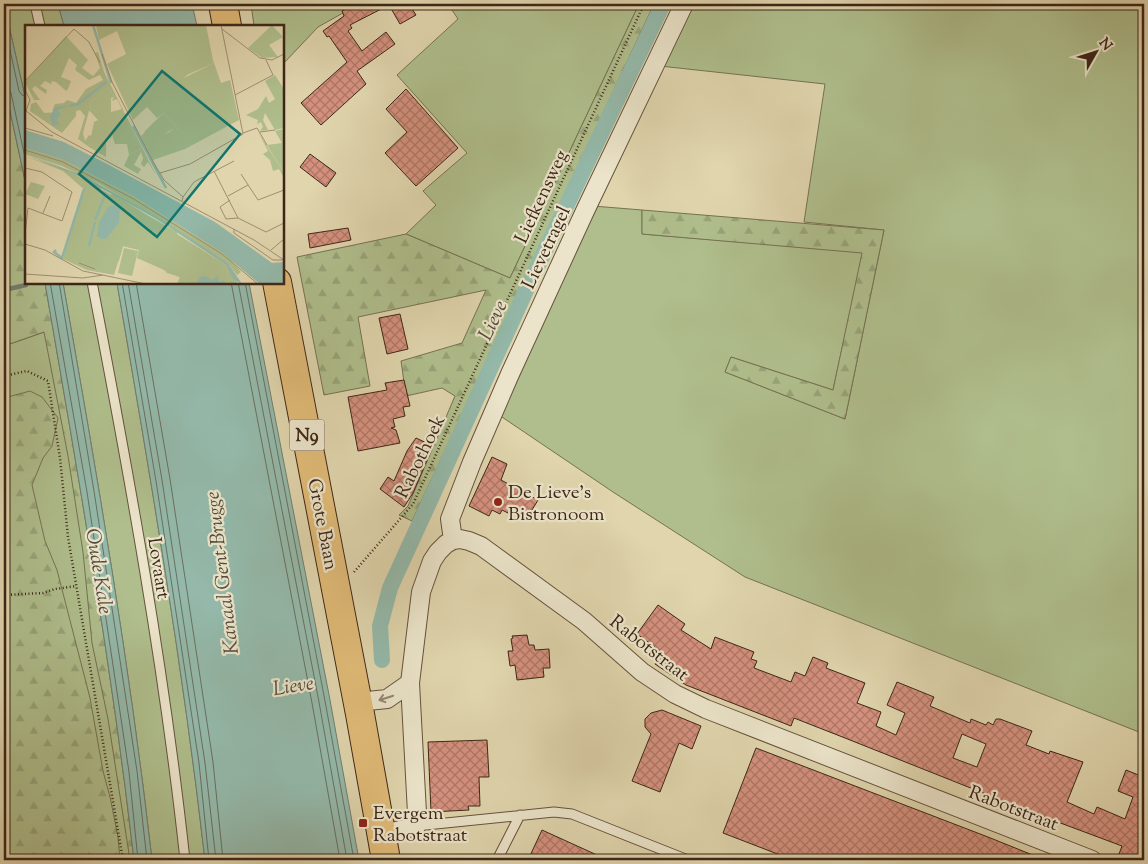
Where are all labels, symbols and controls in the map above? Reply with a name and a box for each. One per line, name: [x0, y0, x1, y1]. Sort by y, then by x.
inset map: [25, 25, 284, 284]
north arrow: [1070, 28, 1120, 78]
text: N: [1093, 34, 1116, 56]
street label: Liefkensweg: [509, 146, 576, 248]
street label: Lievetragel: [516, 202, 578, 294]
water label: Lieve: [472, 296, 516, 346]
street label: Rabothoek: [389, 410, 453, 503]
road number: N9: [290, 420, 324, 450]
street label: Grote Baan: [299, 476, 344, 573]
place label: De Lieve's Bistronoom: [508, 480, 605, 529]
water label: Kanaal Gent-Brugge: [199, 490, 248, 656]
marker: De Lieve's Bistronoom: [492, 496, 504, 508]
water label: Oude Kale: [76, 526, 119, 616]
street label: Lovaart: [139, 536, 176, 602]
street label: Rabotstraat: [603, 609, 694, 689]
water label: Lieve: [271, 670, 316, 705]
one-way arrow: [378, 693, 394, 703]
street label: Rabotstraat: [964, 780, 1062, 839]
place label: Evergem Rabotstraat: [373, 801, 468, 850]
marker: Evergem Rabotstraat: [357, 817, 369, 829]

